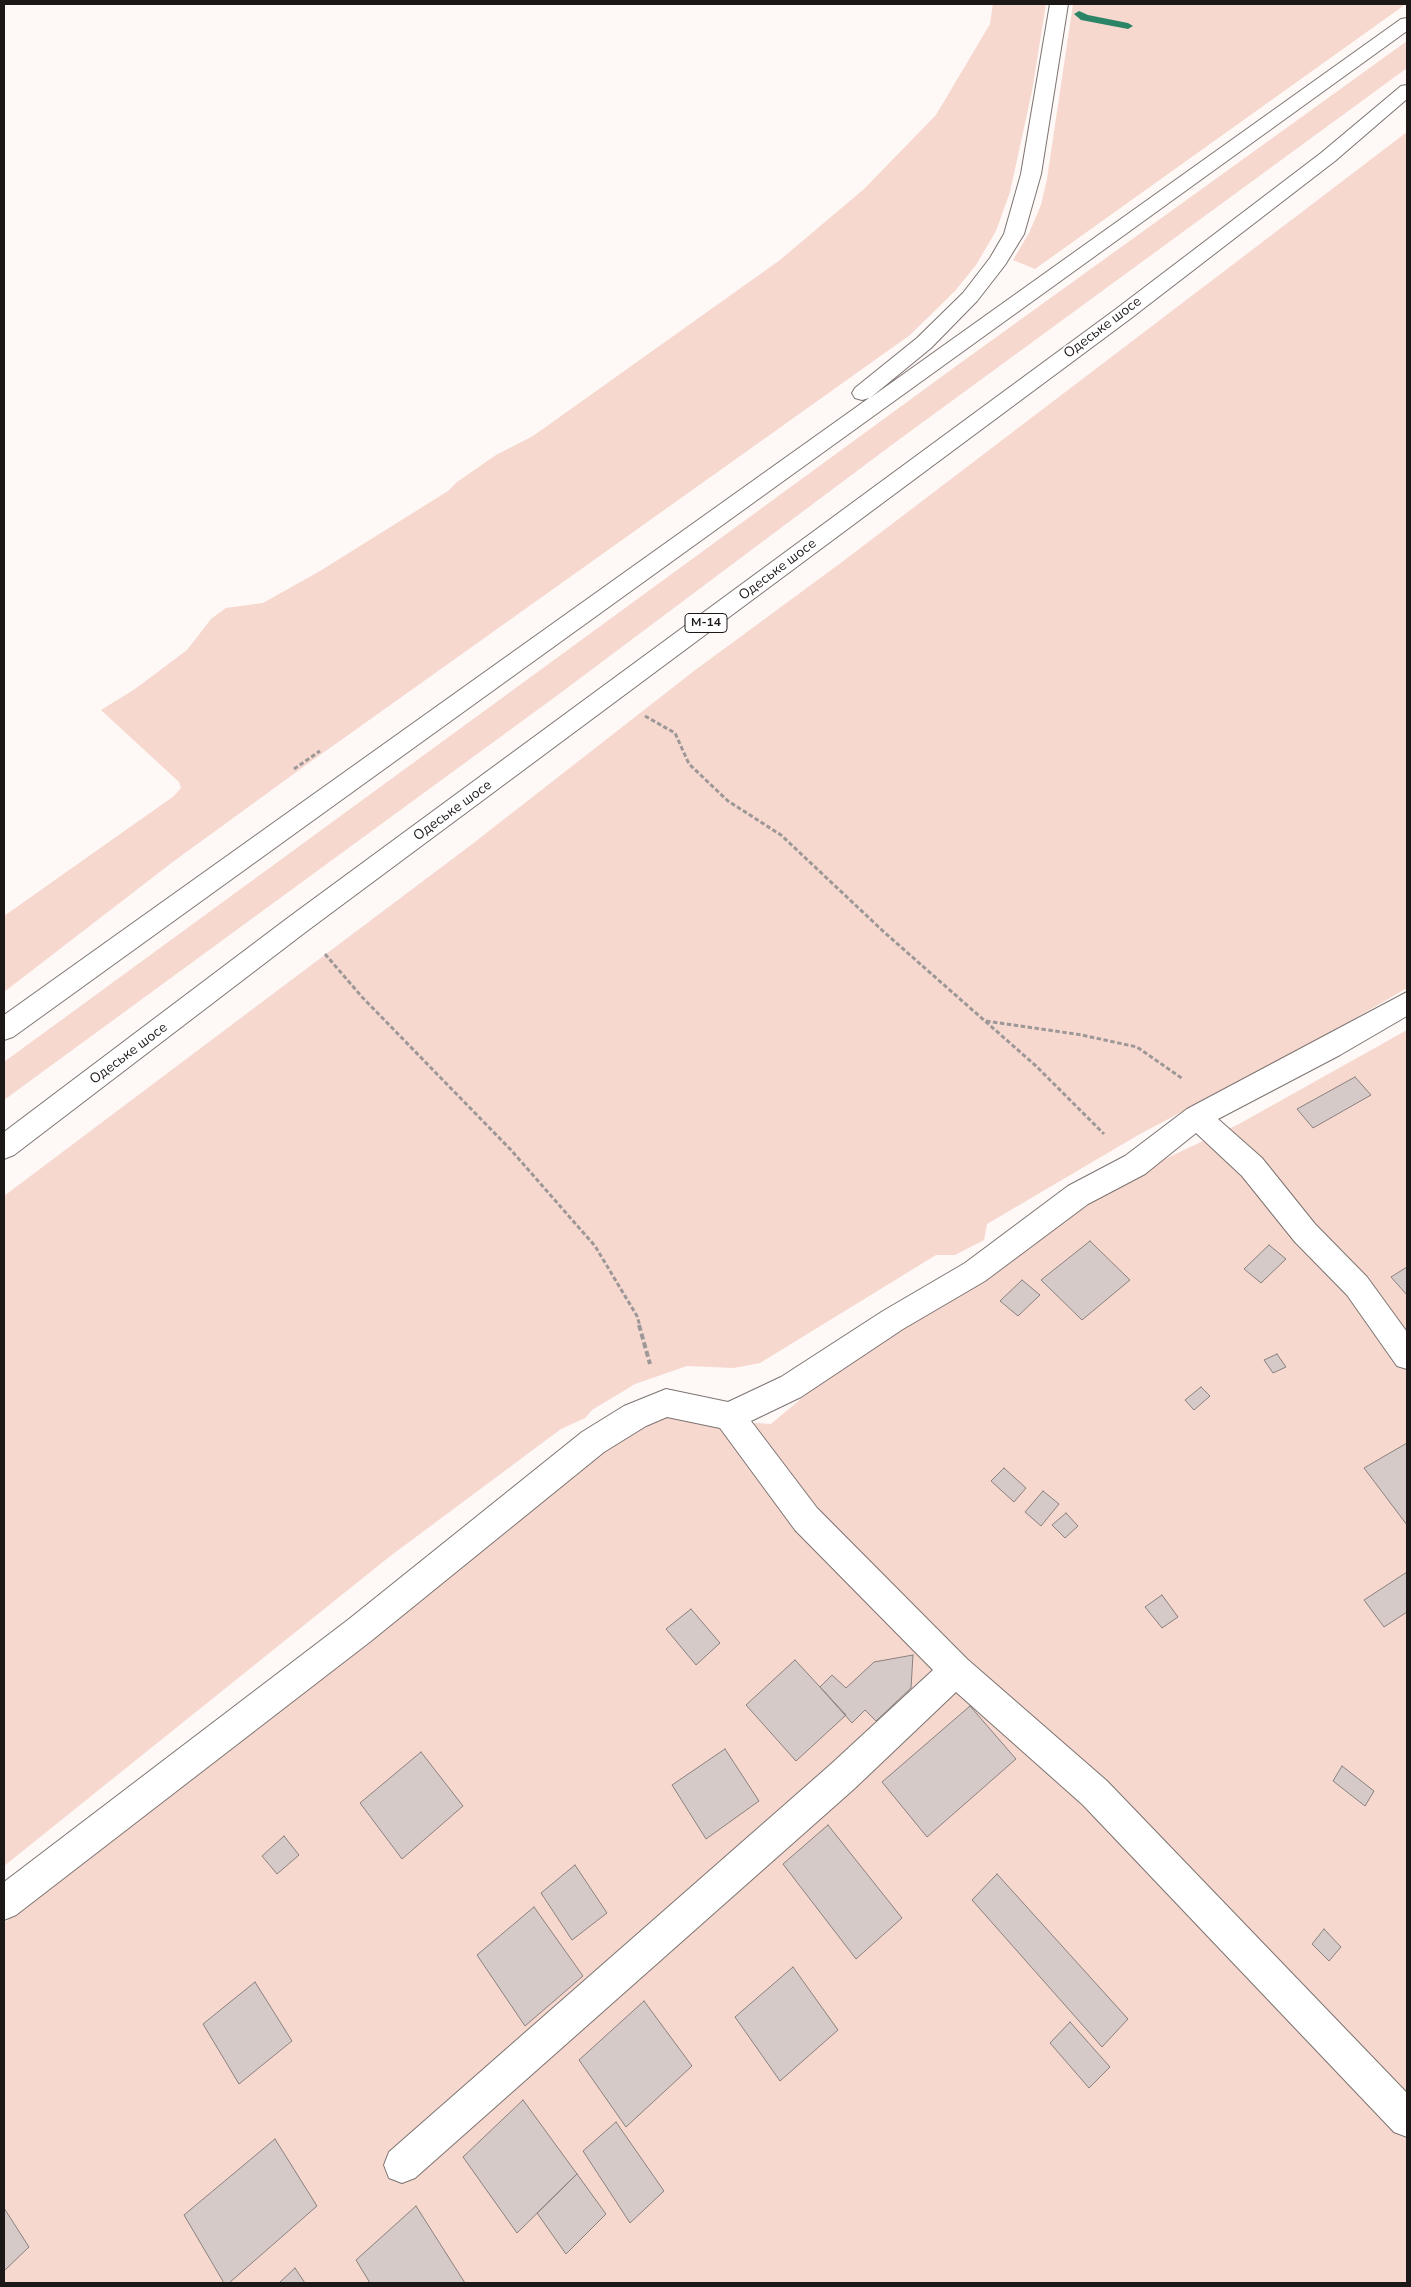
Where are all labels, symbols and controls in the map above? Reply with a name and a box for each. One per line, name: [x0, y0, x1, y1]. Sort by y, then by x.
street label: Одеське шосе: [1061, 293, 1145, 363]
street label: Одеське шосе: [736, 535, 820, 605]
road number: М-14: [685, 614, 727, 632]
street label: Одеське шосе: [411, 777, 495, 845]
street label: Одеське шосе: [87, 1019, 171, 1089]

